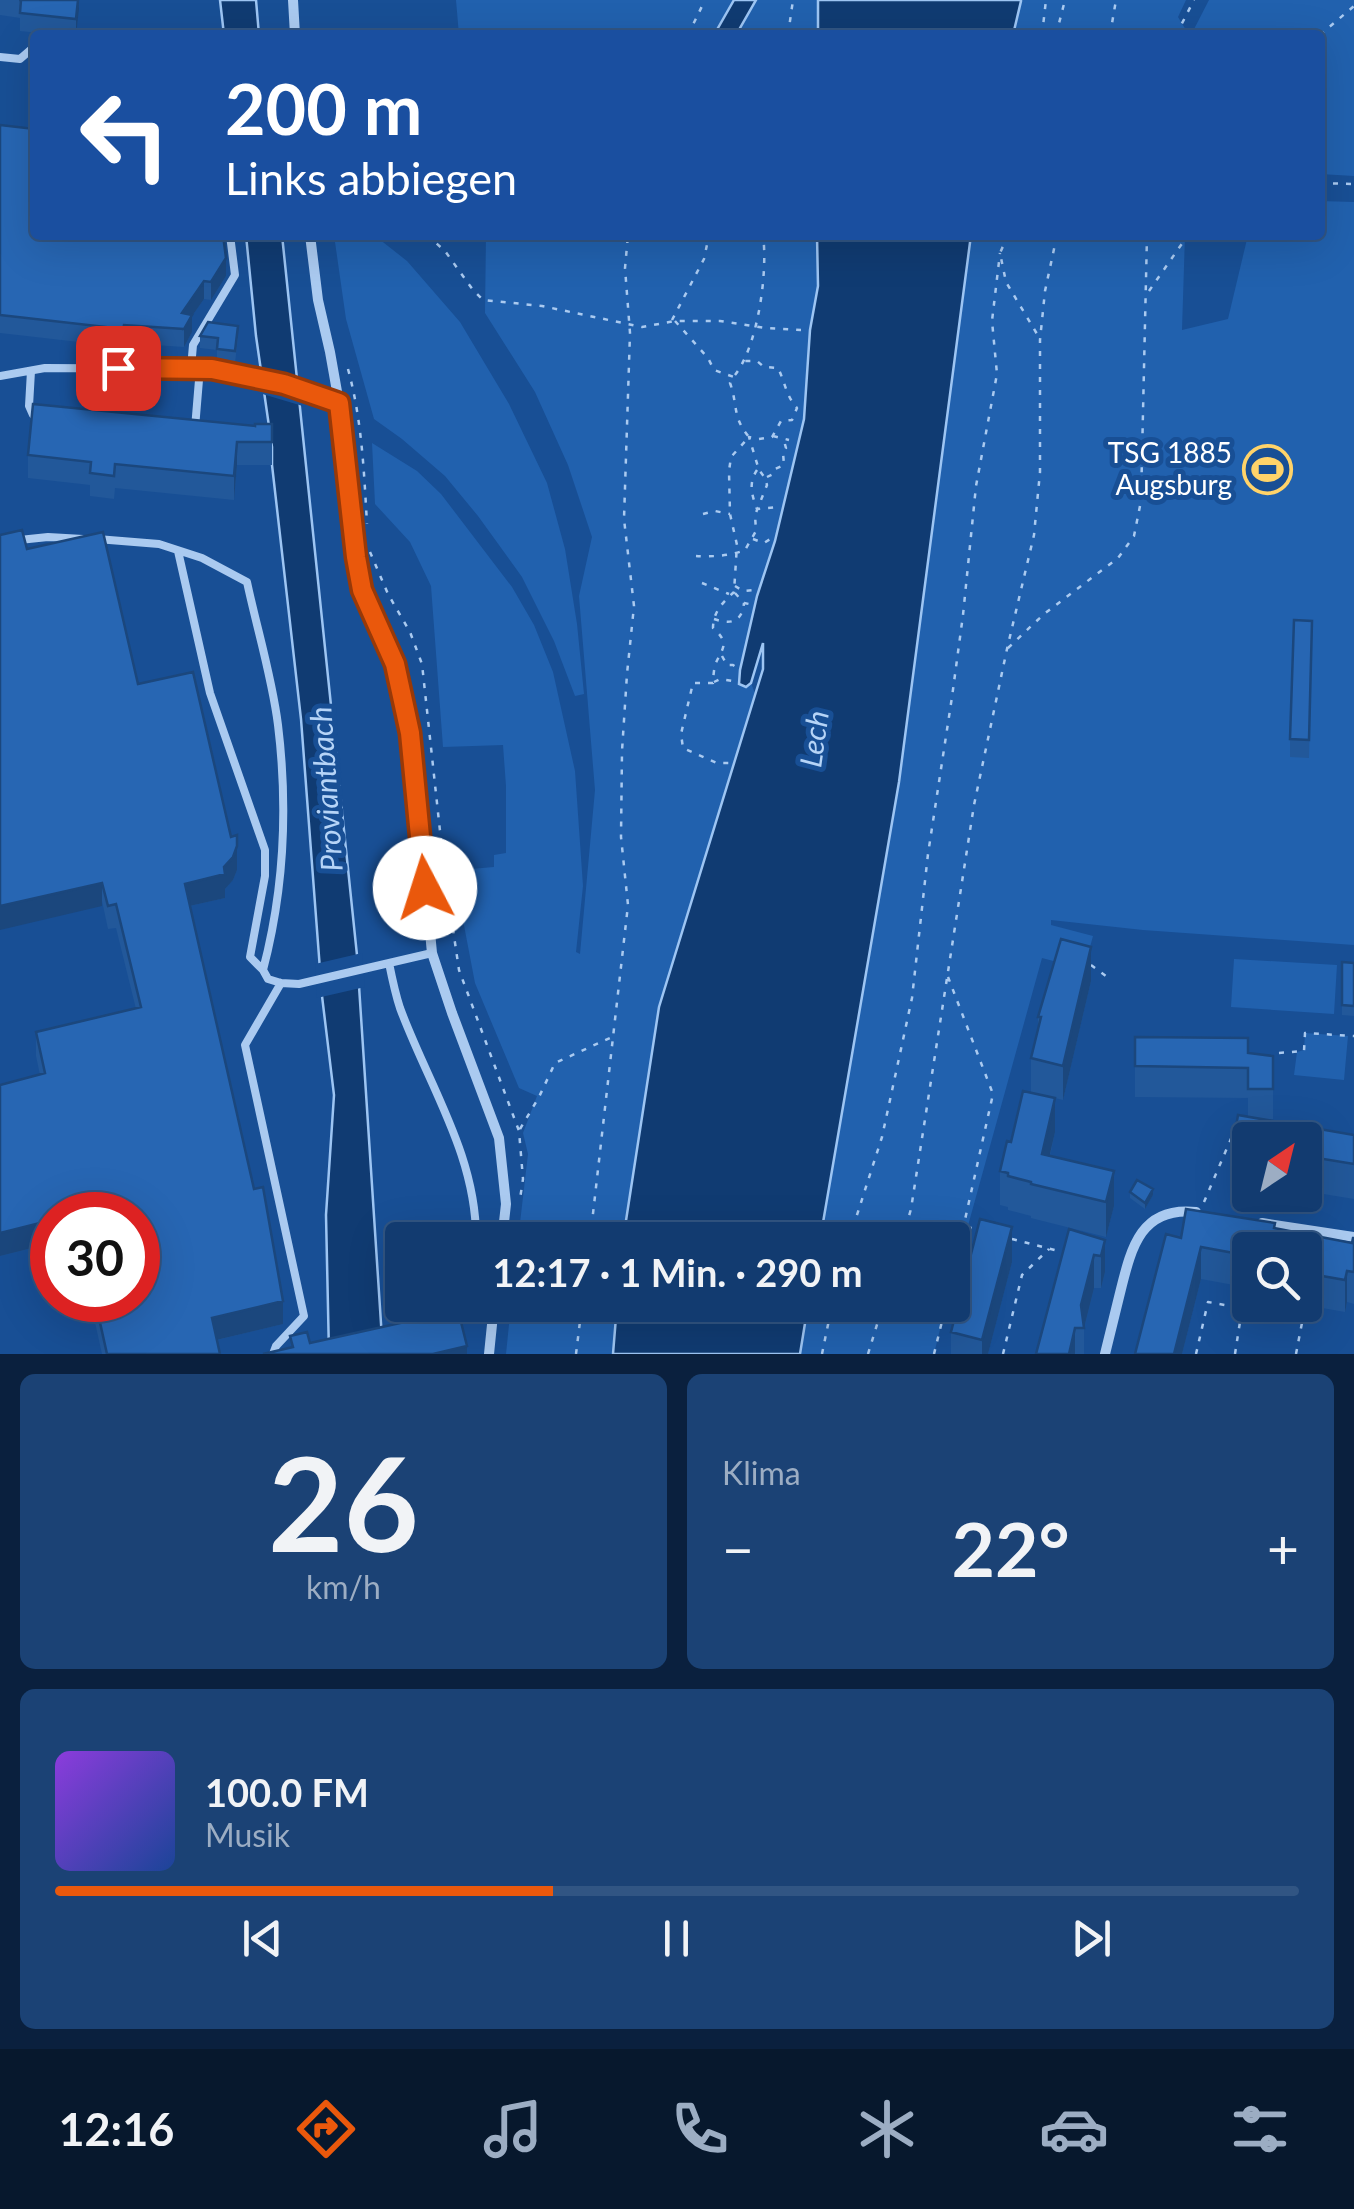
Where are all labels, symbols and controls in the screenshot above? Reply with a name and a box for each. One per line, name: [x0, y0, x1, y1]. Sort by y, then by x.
text: 200 m: [225, 66, 422, 150]
icon: left: [60, 70, 190, 200]
text: Links abbiegen: [225, 151, 517, 205]
pin: [76, 326, 161, 411]
icon: arrive: [91, 341, 146, 396]
place label: TSG 1885 Augsburg: [1108, 435, 1232, 501]
sports icon: TSG 1885 Augsburg: [1241, 443, 1293, 495]
water label: Proviantbach: [301, 706, 349, 873]
water label: Lech: [791, 708, 835, 769]
position arrow: [373, 836, 477, 940]
north arrow: [1232, 1122, 1322, 1212]
map controls: [1232, 1122, 1322, 1322]
speed limit sign: 30: [30, 1192, 160, 1322]
button: search: [1232, 1232, 1322, 1322]
text: 12:17 · 1 Min. · 290 m: [493, 1249, 862, 1295]
text: 26: [268, 1424, 419, 1580]
text: Klima: [722, 1453, 801, 1492]
text: 22°: [951, 1503, 1070, 1593]
text: −: [722, 1515, 754, 1581]
text: +: [1267, 1515, 1299, 1581]
text: km/h: [306, 1567, 381, 1606]
text: 100.0 FM: [205, 1769, 369, 1815]
text: Musik: [205, 1815, 290, 1854]
icon: previous: [235, 1911, 290, 1966]
icon: pause: [649, 1911, 704, 1966]
icon: next: [1064, 1911, 1119, 1966]
icon: directions: [291, 2094, 361, 2164]
icon: music: [478, 2094, 548, 2164]
icon: phone: [665, 2094, 735, 2164]
icon: climate: [852, 2094, 922, 2164]
icon: car: [1039, 2094, 1109, 2164]
icon: filters: [1225, 2094, 1295, 2164]
text: 12:16: [58, 2102, 174, 2156]

